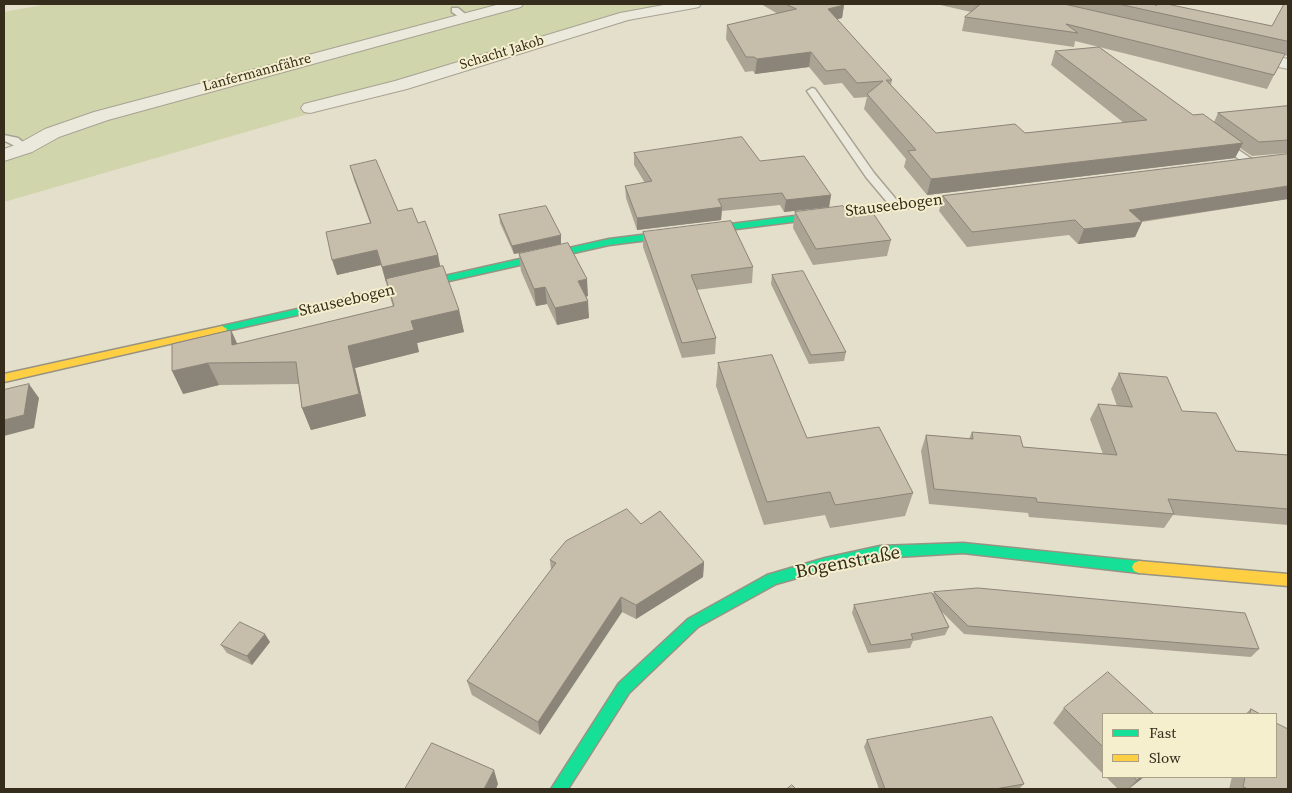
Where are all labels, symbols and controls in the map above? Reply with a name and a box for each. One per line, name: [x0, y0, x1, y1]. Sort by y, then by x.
street label: Schacht Jakob: [458, 32, 546, 74]
street label: Lanfermannfähre: [201, 50, 313, 96]
street label: Stauseebogen: [844, 191, 944, 221]
street label: Stauseebogen: [297, 281, 397, 321]
street label: Bogenstraße: [794, 542, 902, 584]
legend: [1102, 713, 1277, 778]
text: Fast: [1149, 722, 1176, 743]
text: Slow: [1149, 747, 1181, 768]

